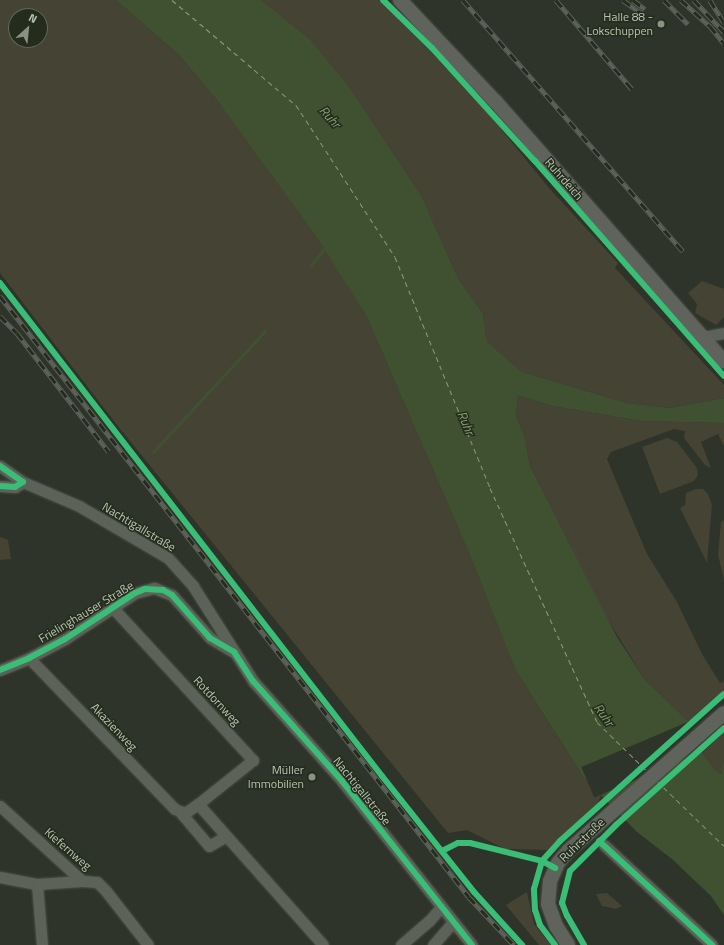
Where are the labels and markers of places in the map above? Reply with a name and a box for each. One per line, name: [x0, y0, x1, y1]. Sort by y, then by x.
place label: Halle 88 - Lokschuppen: [586, 10, 653, 38]
marker: Halle 88 - Lokschuppen: [656, 19, 666, 29]
place label: Müller Immobilien: [248, 763, 304, 791]
marker: Müller Immobilien: [307, 772, 317, 782]

